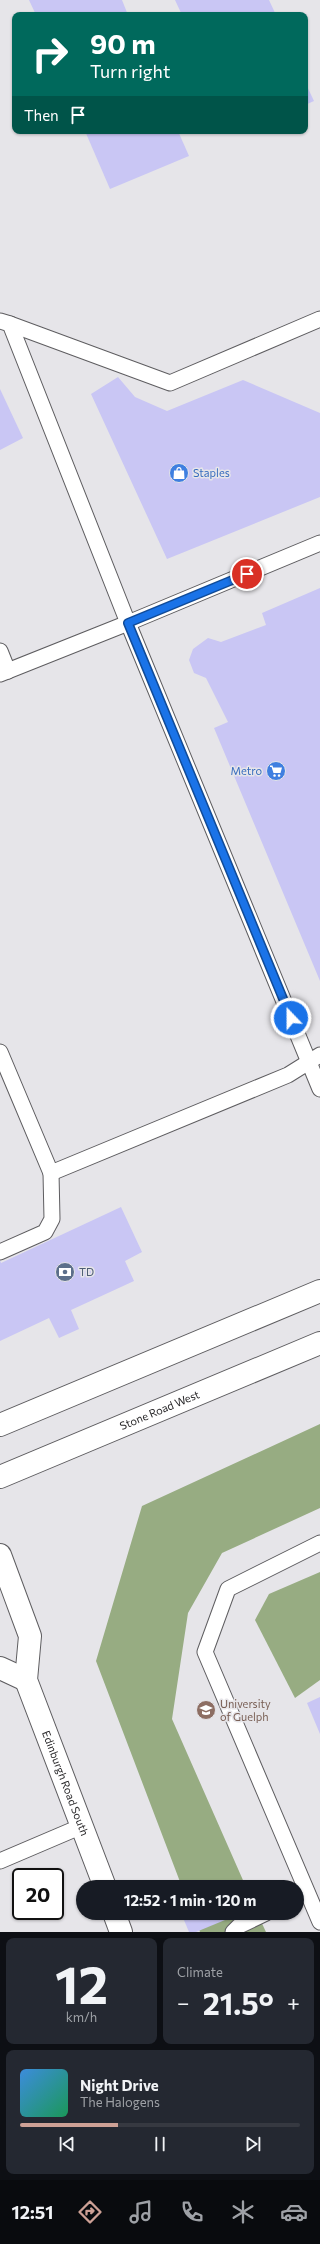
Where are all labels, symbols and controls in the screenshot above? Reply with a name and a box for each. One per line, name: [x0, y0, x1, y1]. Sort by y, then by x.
text: 90 m: [90, 26, 156, 60]
icon: right: [24, 28, 76, 80]
text: Turn right: [90, 60, 170, 82]
icon: arrive: [67, 104, 89, 126]
text: Then: [24, 106, 59, 124]
shop icon: Staples: [168, 462, 190, 484]
place label: Staples: [193, 466, 230, 479]
pin: [230, 557, 264, 591]
icon: arrive: [236, 563, 258, 585]
supermarket icon: Metro: [265, 760, 287, 782]
place label: Metro: [230, 764, 262, 777]
position arrow: [270, 997, 312, 1039]
bank icon: TD: [54, 1261, 76, 1283]
place label: TD: [79, 1265, 94, 1278]
street label: Stone Road West: [118, 1387, 202, 1432]
place label: University of Guelph: [220, 1697, 271, 1723]
school or university icon: University of Guelph: [195, 1699, 217, 1721]
street label: Edinburgh Road South: [40, 1729, 92, 1837]
speed limit sign: 20: [12, 1868, 64, 1920]
text: 12:52 · 1 min · 120 m: [124, 1891, 256, 1909]
text: 12: [55, 1951, 108, 2015]
text: Climate: [177, 1964, 223, 1980]
text: 21.5°: [203, 1984, 274, 2021]
text: −: [177, 1989, 190, 2016]
text: +: [287, 1989, 300, 2016]
text: km/h: [66, 2009, 97, 2025]
text: Night Drive: [80, 2076, 159, 2094]
text: The Halogens: [80, 2094, 160, 2110]
icon: previous: [56, 2133, 78, 2155]
icon: pause: [149, 2133, 171, 2155]
icon: next: [242, 2133, 264, 2155]
icon: directions: [76, 2198, 104, 2226]
icon: music: [127, 2198, 155, 2226]
icon: phone: [178, 2198, 206, 2226]
icon: climate: [229, 2198, 257, 2226]
icon: car: [280, 2198, 308, 2226]
text: 12:51: [12, 2201, 53, 2223]

